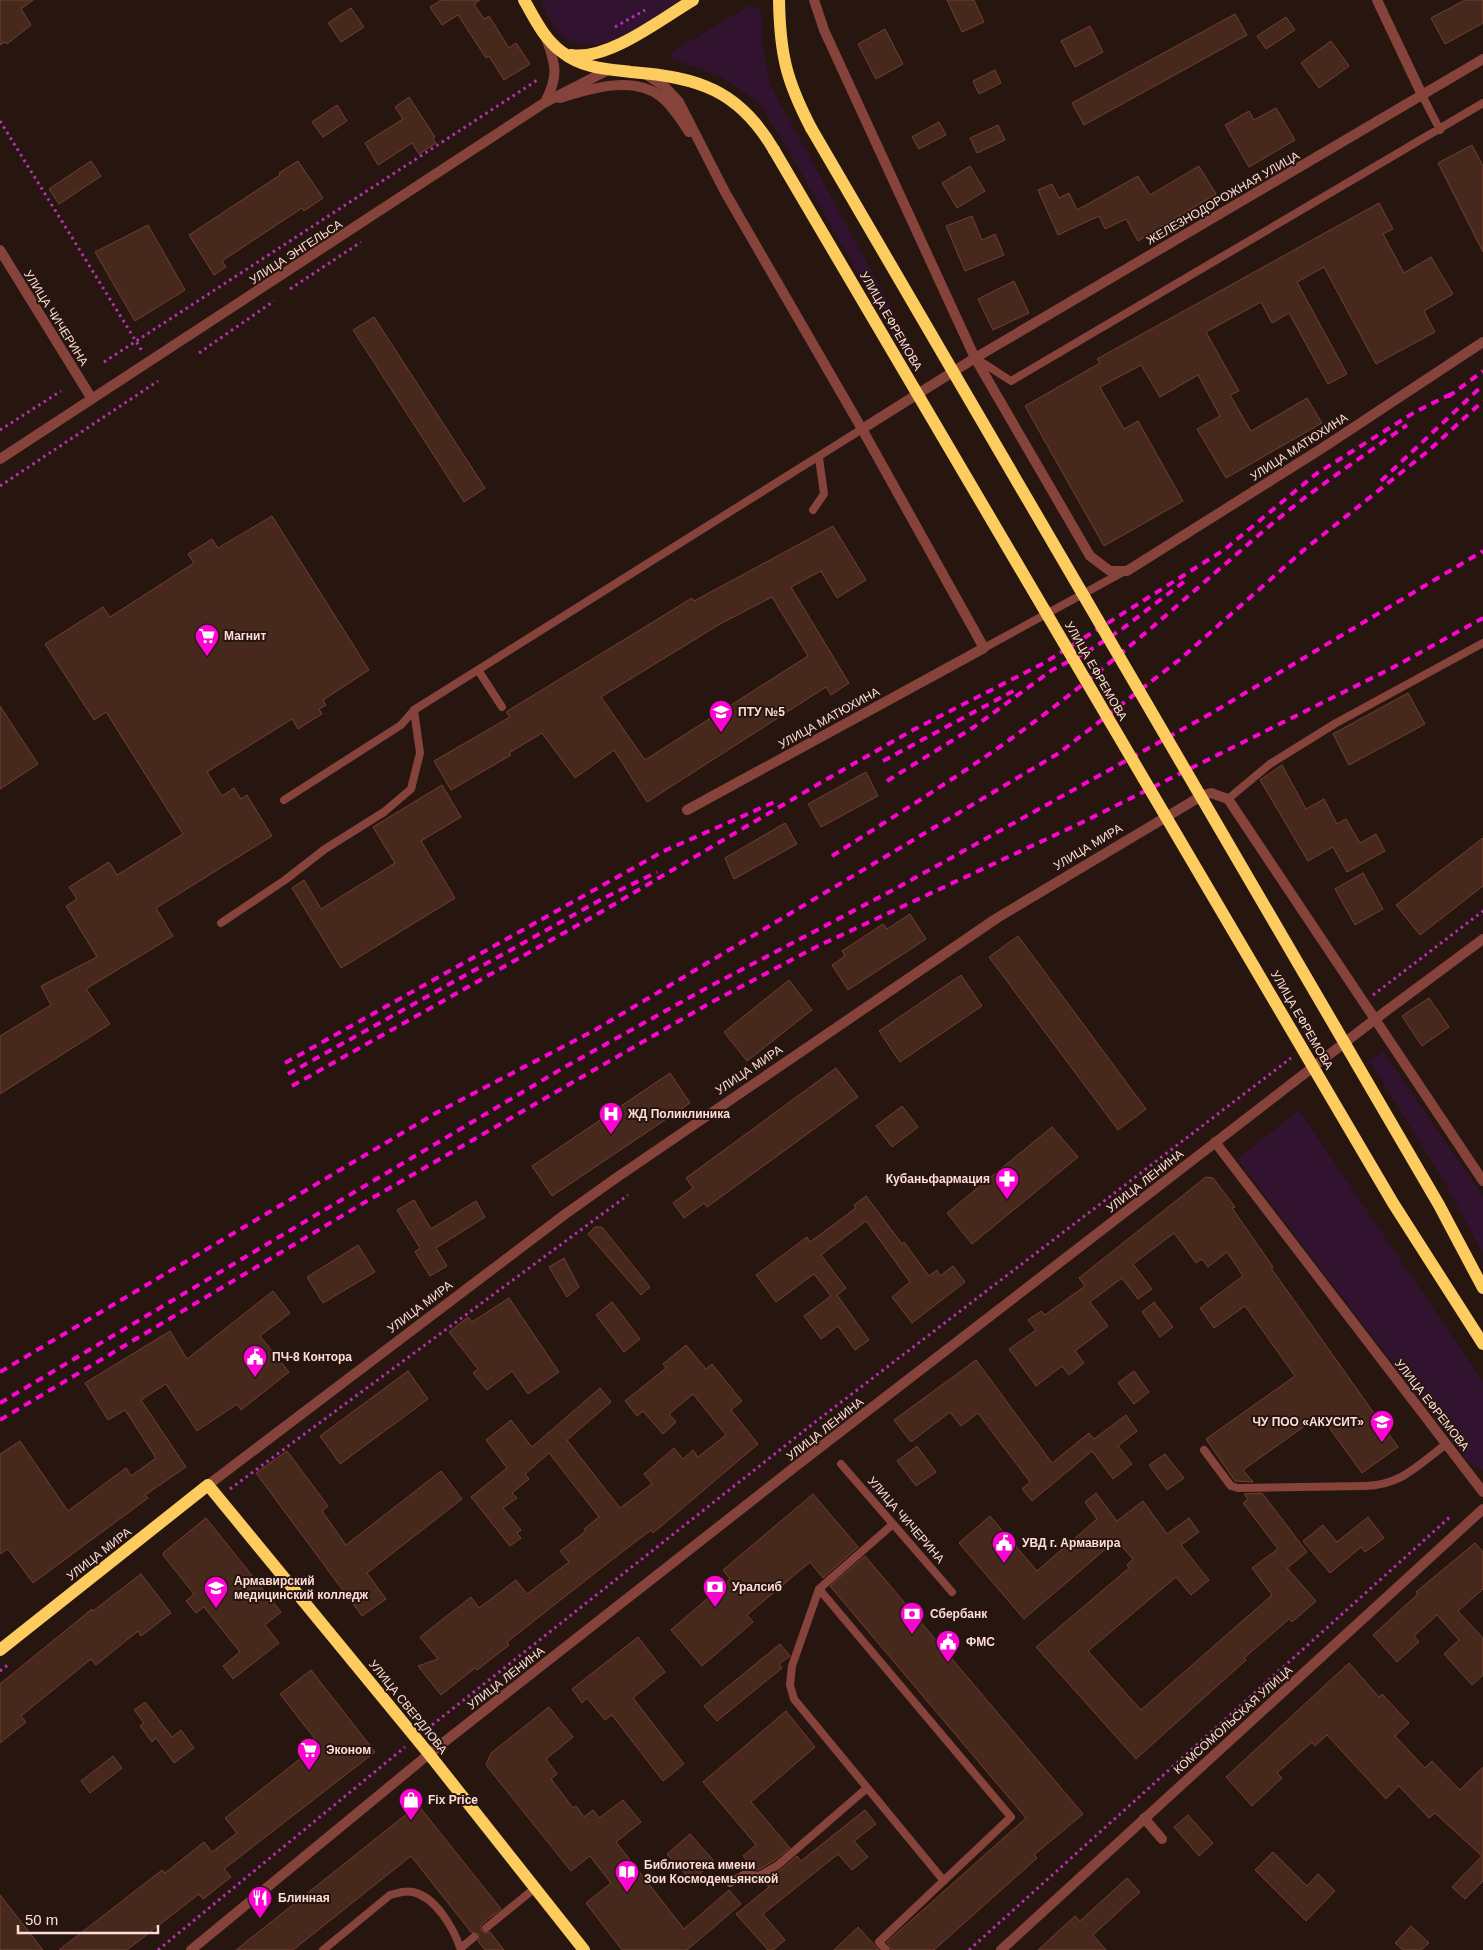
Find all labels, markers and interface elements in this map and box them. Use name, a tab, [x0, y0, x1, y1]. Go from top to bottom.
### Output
street label: ЖЕЛЕЗНОДОРОЖНАЯ УЛИЦА	[1144, 148, 1302, 248]
street label: УЛИЦА ЭНГЕЛЬСА	[247, 217, 345, 287]
street label: УЛИЦА ЧИЧЕРИНА	[21, 268, 91, 368]
street label: УЛИЦА ЕФРЕМОВА	[857, 269, 925, 373]
street label: УЛИЦА МАТЮХИНА	[1248, 410, 1350, 484]
street label: УЛИЦА ЕФРЕМОВА	[1062, 619, 1130, 723]
supermarket icon: Магнит	[194, 623, 220, 657]
place label: Магнит	[224, 629, 266, 643]
street label: УЛИЦА МАТЮХИНА	[776, 684, 882, 752]
school or university icon: ПТУ №5	[708, 699, 734, 733]
place label: ПТУ №5	[738, 705, 785, 719]
street label: УЛИЦА МИРА	[1051, 821, 1125, 873]
street label: УЛИЦА ЕФРЕМОВА	[1268, 968, 1336, 1072]
street label: УЛИЦА МИРА	[713, 1042, 785, 1098]
hospital icon: ЖД Поликлиника	[598, 1101, 624, 1135]
place label: ЖД Поликлиника	[627, 1107, 730, 1121]
street label: УЛИЦА ЛЕНИНА	[1104, 1147, 1186, 1215]
pharmacy icon: Кубаньфармация	[994, 1166, 1020, 1200]
place label: Кубаньфармация	[886, 1172, 990, 1186]
street label: УЛИЦА МИРА	[385, 1278, 455, 1336]
public building icon: ПЧ-8 Контора	[242, 1344, 268, 1378]
place label: ПЧ-8 Контора	[272, 1350, 352, 1364]
street label: УЛИЦА ЕФРЕМОВА	[1392, 1357, 1472, 1453]
street label: УЛИЦА ЛЕНИНА	[784, 1395, 866, 1463]
school or university icon: ЧУ ПОО «АКУСИТ»	[1369, 1409, 1395, 1443]
place label: ЧУ ПОО «АКУСИТ»	[1252, 1415, 1364, 1429]
street label: УЛИЦА ЧИЧЕРИНА	[865, 1474, 947, 1566]
street label: УЛИЦА МИРА	[64, 1525, 134, 1583]
public building icon: УВД г. Армавира	[991, 1530, 1017, 1564]
place label: УВД г. Армавира	[1022, 1536, 1121, 1550]
place label: Армавирский медицинский колледж	[234, 1574, 369, 1602]
bank icon: Уралсиб	[702, 1574, 728, 1608]
school or university icon: Армавирский медицинский колледж	[203, 1575, 229, 1609]
place label: Уралсиб	[732, 1580, 782, 1594]
bank icon: Сбербанк	[899, 1601, 925, 1635]
place label: Сбербанк	[930, 1607, 988, 1621]
public building icon: ФМС	[935, 1629, 961, 1663]
place label: ФМС	[966, 1635, 995, 1649]
street label: УЛИЦА ЛЕНИНА	[465, 1644, 547, 1712]
street label: УЛИЦА СВЕРДЛОВА	[366, 1657, 450, 1757]
street label: КОМСОМОЛЬСКАЯ УЛИЦА	[1171, 1663, 1295, 1777]
supermarket icon: Эконом	[296, 1737, 322, 1771]
place label: Эконом	[326, 1743, 371, 1757]
shop icon: Fix Price	[398, 1787, 424, 1821]
place label: Fix Price	[428, 1793, 478, 1807]
place label: Библиотека имени Зои Космодемьянской	[644, 1858, 778, 1886]
library icon: Библиотека имени Зои Космодемьянской	[614, 1859, 640, 1893]
restaurant icon: Блинная	[247, 1885, 273, 1919]
place label: Блинная	[278, 1891, 330, 1905]
scale bar	[18, 1902, 158, 1934]
text: 50 m	[25, 1911, 58, 1928]

